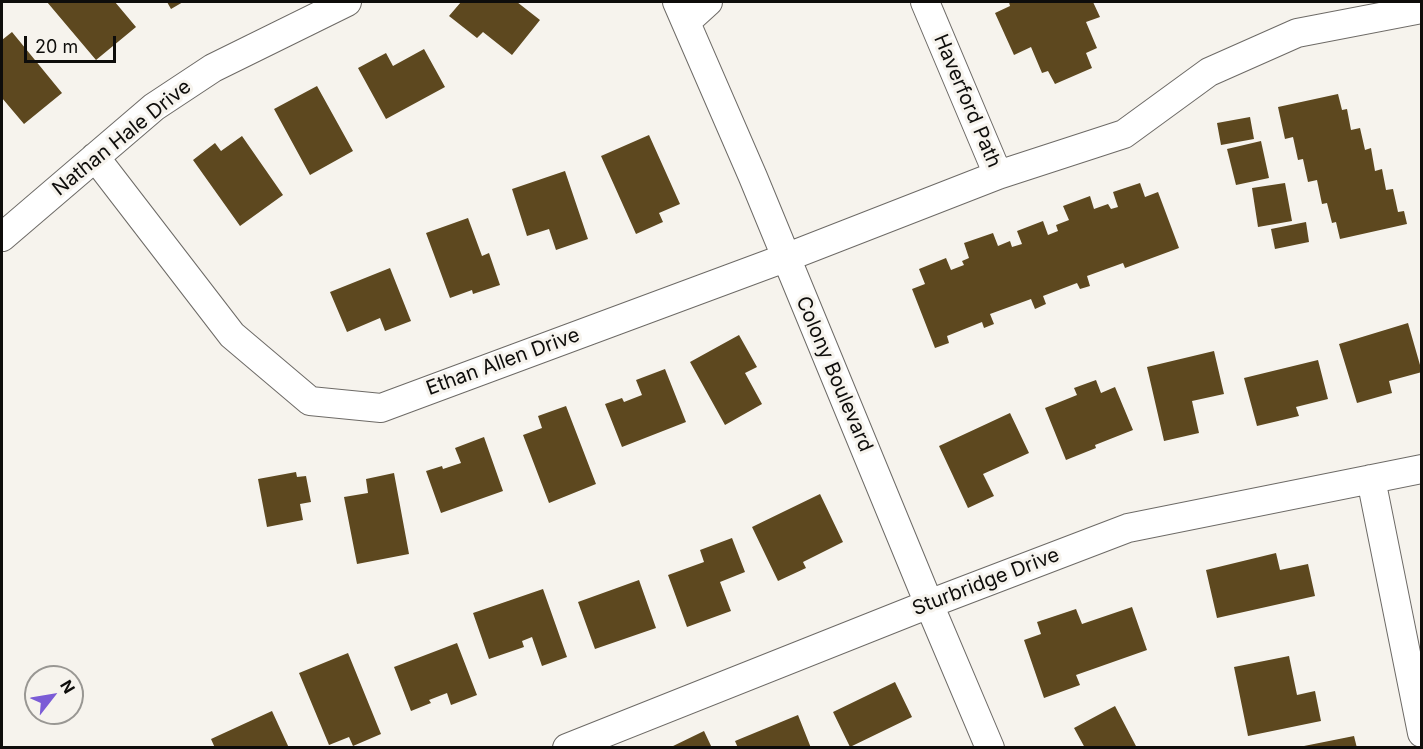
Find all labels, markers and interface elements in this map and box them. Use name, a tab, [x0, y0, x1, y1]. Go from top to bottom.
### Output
scale bar	[27, 24, 118, 62]
street label: Haverford Path	[928, 31, 1006, 171]
text: 20 m	[35, 36, 78, 57]
street label: Nathan Hale Drive	[48, 75, 196, 201]
street label: Colony Boulevard	[790, 293, 878, 455]
street label: Ethan Allen Drive	[423, 323, 583, 401]
street label: Sturbridge Drive	[909, 543, 1063, 621]
north arrow	[24, 665, 84, 725]
text: N	[56, 676, 79, 697]

